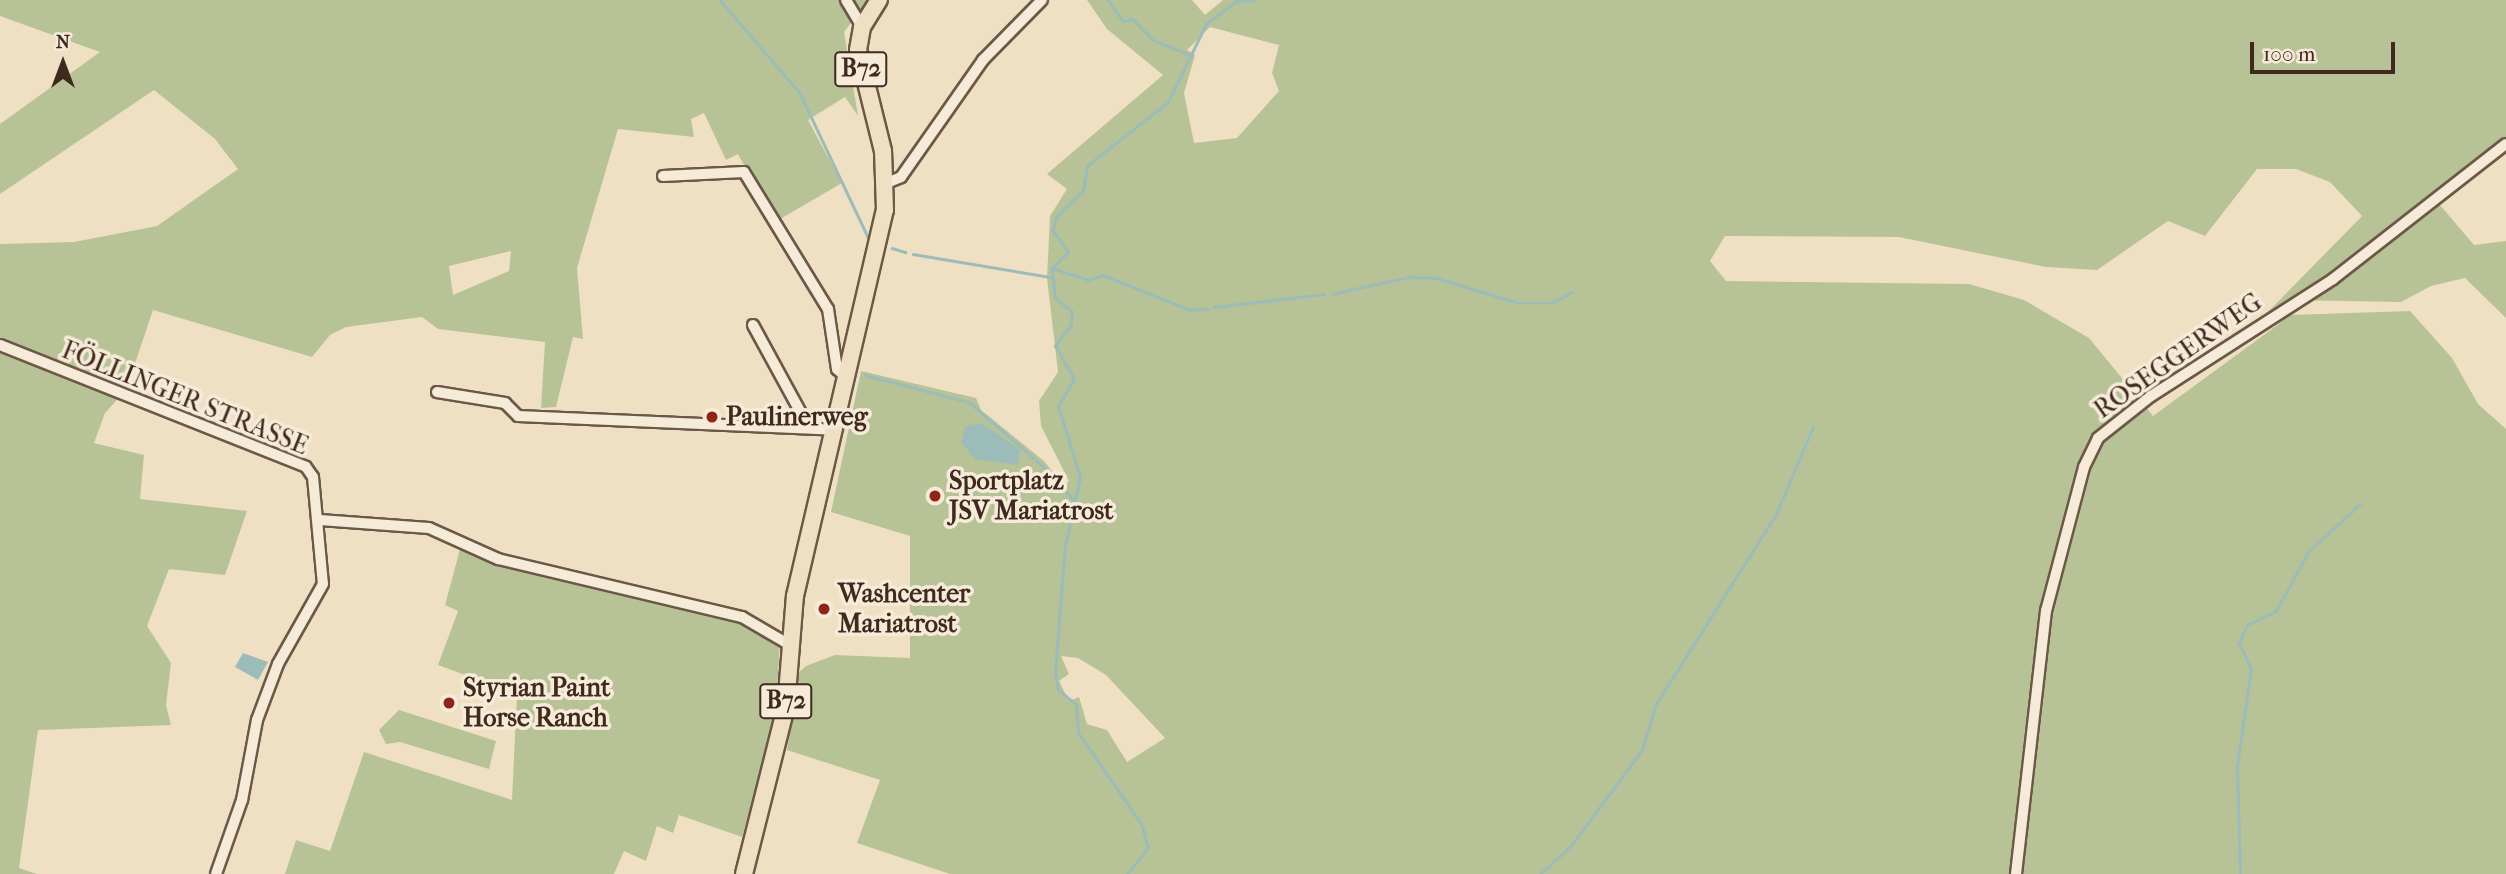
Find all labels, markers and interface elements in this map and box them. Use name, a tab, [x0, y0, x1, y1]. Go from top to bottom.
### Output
north arrow	[28, 28, 98, 98]
scale bar	[2254, 28, 2399, 72]
text: N	[56, 31, 70, 53]
text: 100 m	[2263, 42, 2316, 66]
road number: B72	[833, 48, 889, 90]
street label: ROSEGGERWEG	[2088, 287, 2268, 425]
street label: FÖLLINGER STRASSE	[57, 334, 313, 462]
place label: Paulinerweg	[726, 401, 868, 433]
marker: Paulinerweg	[704, 409, 720, 425]
place label: Sportplatz JSV Mariatrost	[949, 465, 1113, 526]
marker: Sportplatz JSV Mariatrost	[927, 488, 943, 504]
place label: Washcenter Mariatrost	[838, 578, 970, 640]
marker: Washcenter Mariatrost	[816, 601, 832, 617]
place label: Styrian Paint Horse Ranch	[463, 672, 610, 734]
road number: B72	[758, 680, 814, 722]
marker: Styrian Paint Horse Ranch	[441, 695, 457, 711]

